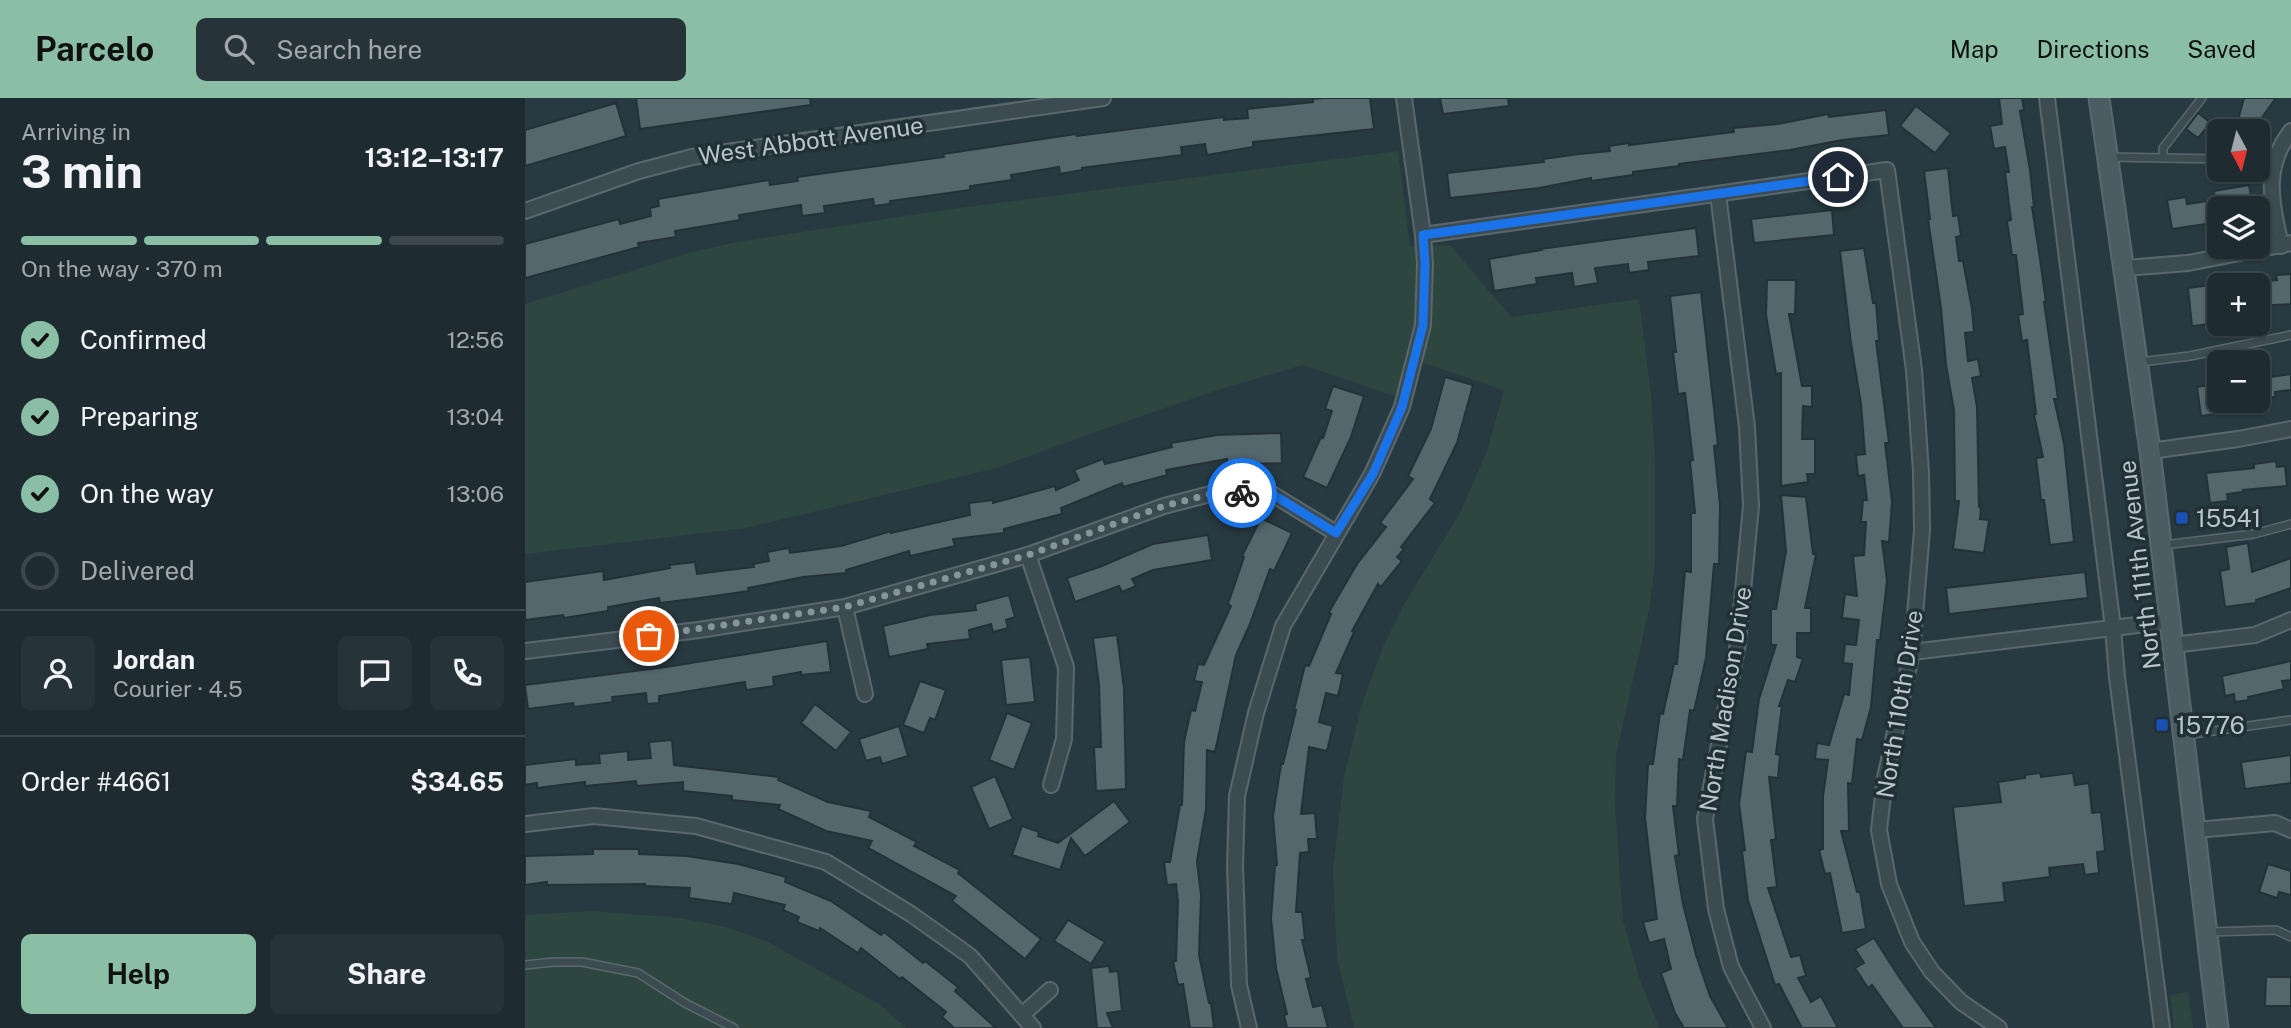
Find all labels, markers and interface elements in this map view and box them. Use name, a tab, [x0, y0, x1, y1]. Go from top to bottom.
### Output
search box	[196, 18, 686, 81]
text: Parcelo	[35, 30, 154, 68]
icon: search	[220, 30, 258, 68]
text: Search here	[276, 34, 422, 65]
text: Map	[1950, 35, 1999, 63]
text: Directions	[2037, 35, 2149, 63]
text: Saved	[2187, 35, 2256, 63]
street label: West Abbott Avenue	[697, 110, 925, 170]
text: Arriving in	[21, 118, 131, 145]
north arrow	[2207, 119, 2270, 182]
map controls	[2207, 119, 2270, 413]
text: 13:12–13:17	[364, 142, 504, 173]
text: 3 min	[21, 144, 143, 198]
pin	[1808, 147, 1868, 207]
icon: home	[1819, 158, 1857, 196]
button: layers	[2207, 196, 2270, 259]
text: On the way · 370 m	[21, 255, 223, 282]
button: +	[2207, 273, 2270, 336]
icon: check	[21, 321, 59, 359]
text: Confirmed	[80, 324, 207, 355]
text: 12:56	[447, 326, 504, 353]
button: −	[2207, 350, 2270, 413]
icon: check	[21, 398, 59, 436]
text: Preparing	[80, 401, 199, 432]
text: 13:04	[446, 403, 504, 430]
courier	[1207, 458, 1277, 528]
street label: North 111th Avenue	[2112, 459, 2166, 671]
icon: bike	[1223, 474, 1261, 512]
icon: check	[21, 475, 59, 513]
text: On the way	[80, 478, 214, 509]
text: 13:06	[447, 480, 504, 507]
place label: 15541	[2196, 504, 2261, 532]
marker: 15541	[2174, 510, 2190, 526]
text: Delivered	[80, 555, 195, 586]
street label: North Madison Drive	[1693, 585, 1757, 813]
pin	[619, 606, 679, 666]
street label: North 110th Drive	[1870, 608, 1928, 800]
icon: bag	[630, 617, 668, 655]
button: person	[21, 636, 95, 710]
button: chat	[338, 636, 412, 710]
button: phone	[430, 636, 504, 710]
text: Jordan	[113, 644, 195, 675]
text: Courier · 4.5	[113, 675, 243, 702]
place label: 15776	[2176, 711, 2245, 739]
marker: 15776	[2154, 717, 2170, 733]
text: Order #4661	[21, 766, 171, 797]
text: $34.65	[410, 766, 504, 797]
button: Help	[21, 934, 256, 1014]
button: Share	[270, 934, 504, 1014]

